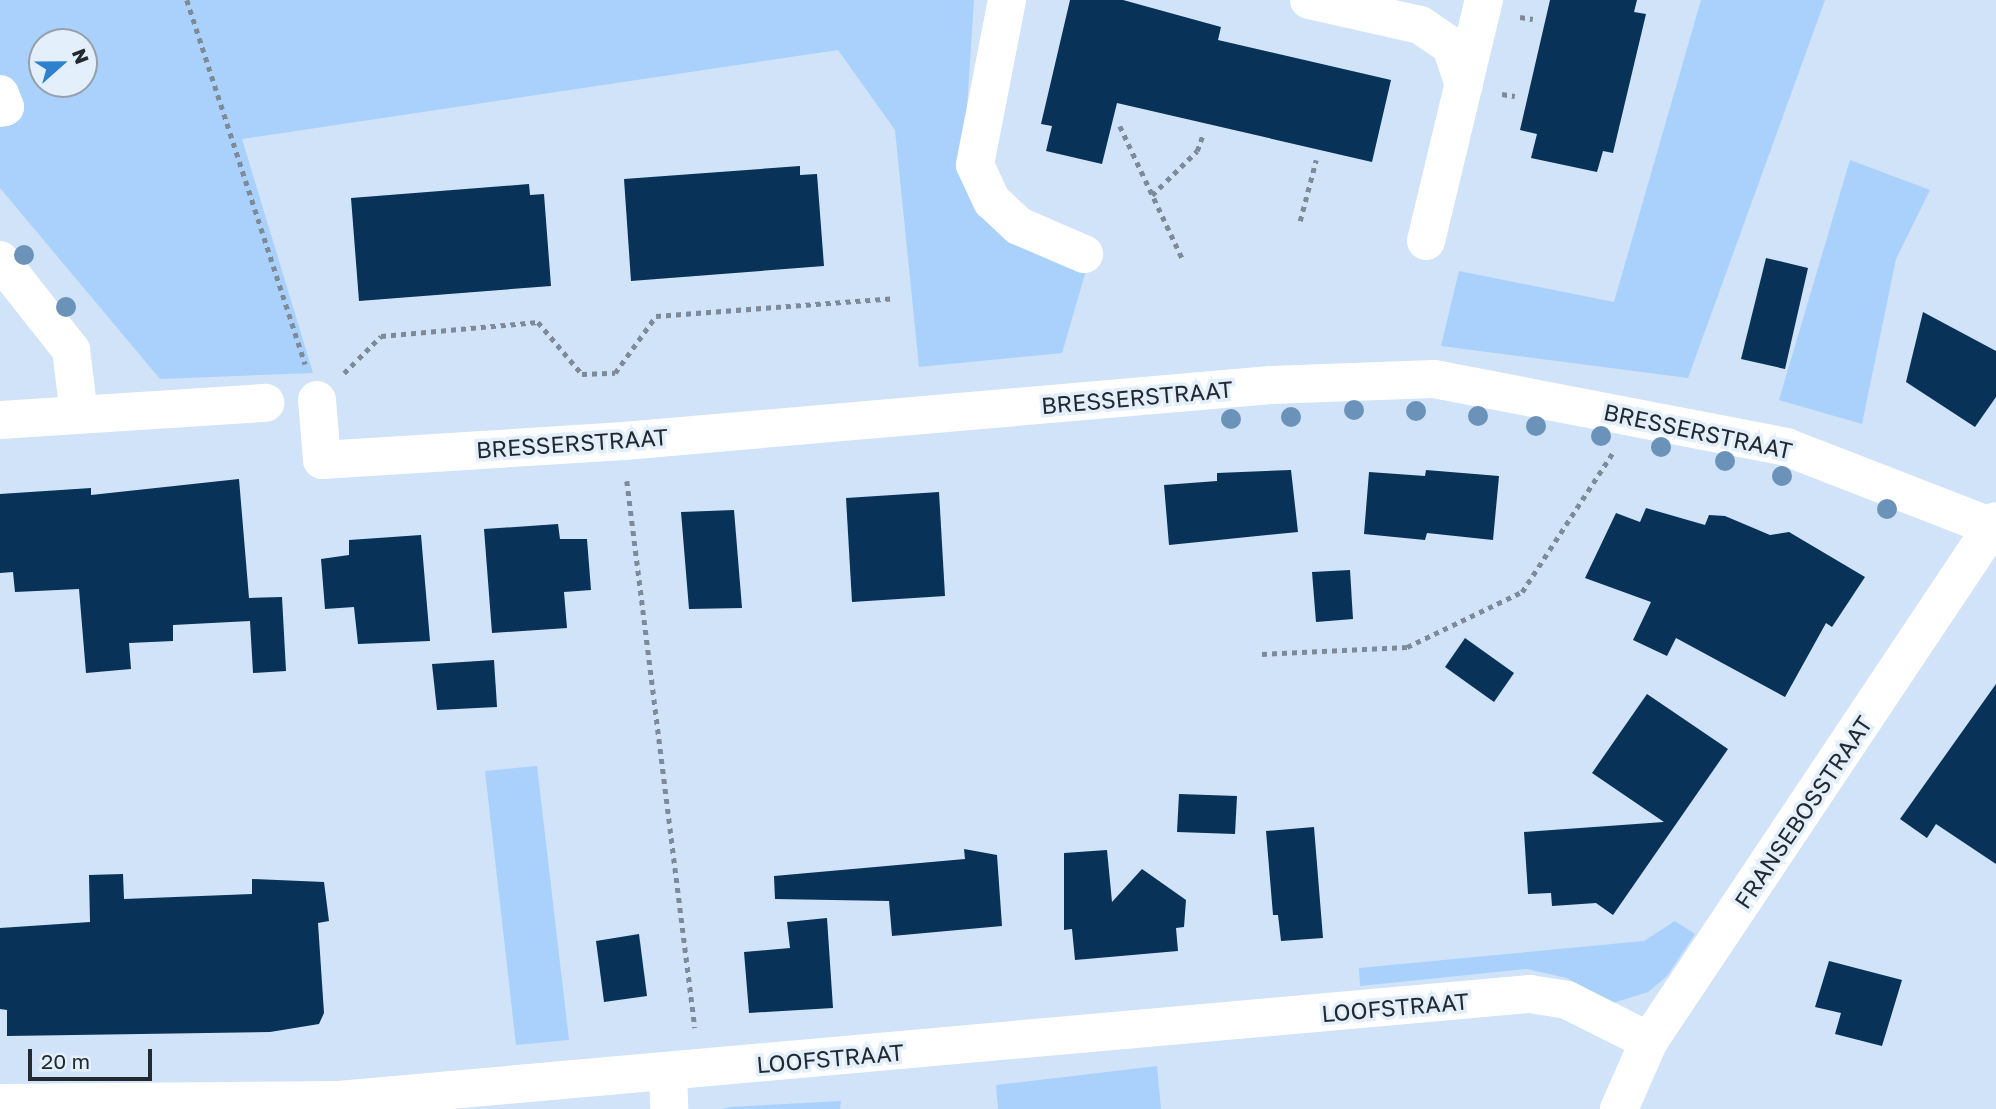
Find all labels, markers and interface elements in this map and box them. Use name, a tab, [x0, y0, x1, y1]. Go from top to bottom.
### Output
north arrow	[28, 28, 98, 98]
text: N	[68, 45, 95, 67]
street label: BRESSERSTRAAT	[1040, 375, 1234, 419]
street label: BRESSERSTRAAT	[1601, 398, 1795, 464]
street label: BRESSERSTRAAT	[475, 423, 669, 463]
street label: FRANSEBOSSTRAAT	[1728, 711, 1878, 913]
street label: LOOFSTRAAT	[1320, 987, 1470, 1027]
scale bar	[32, 1036, 156, 1080]
street label: LOOFSTRAAT	[755, 1038, 905, 1078]
text: 20 m	[41, 1048, 90, 1074]

